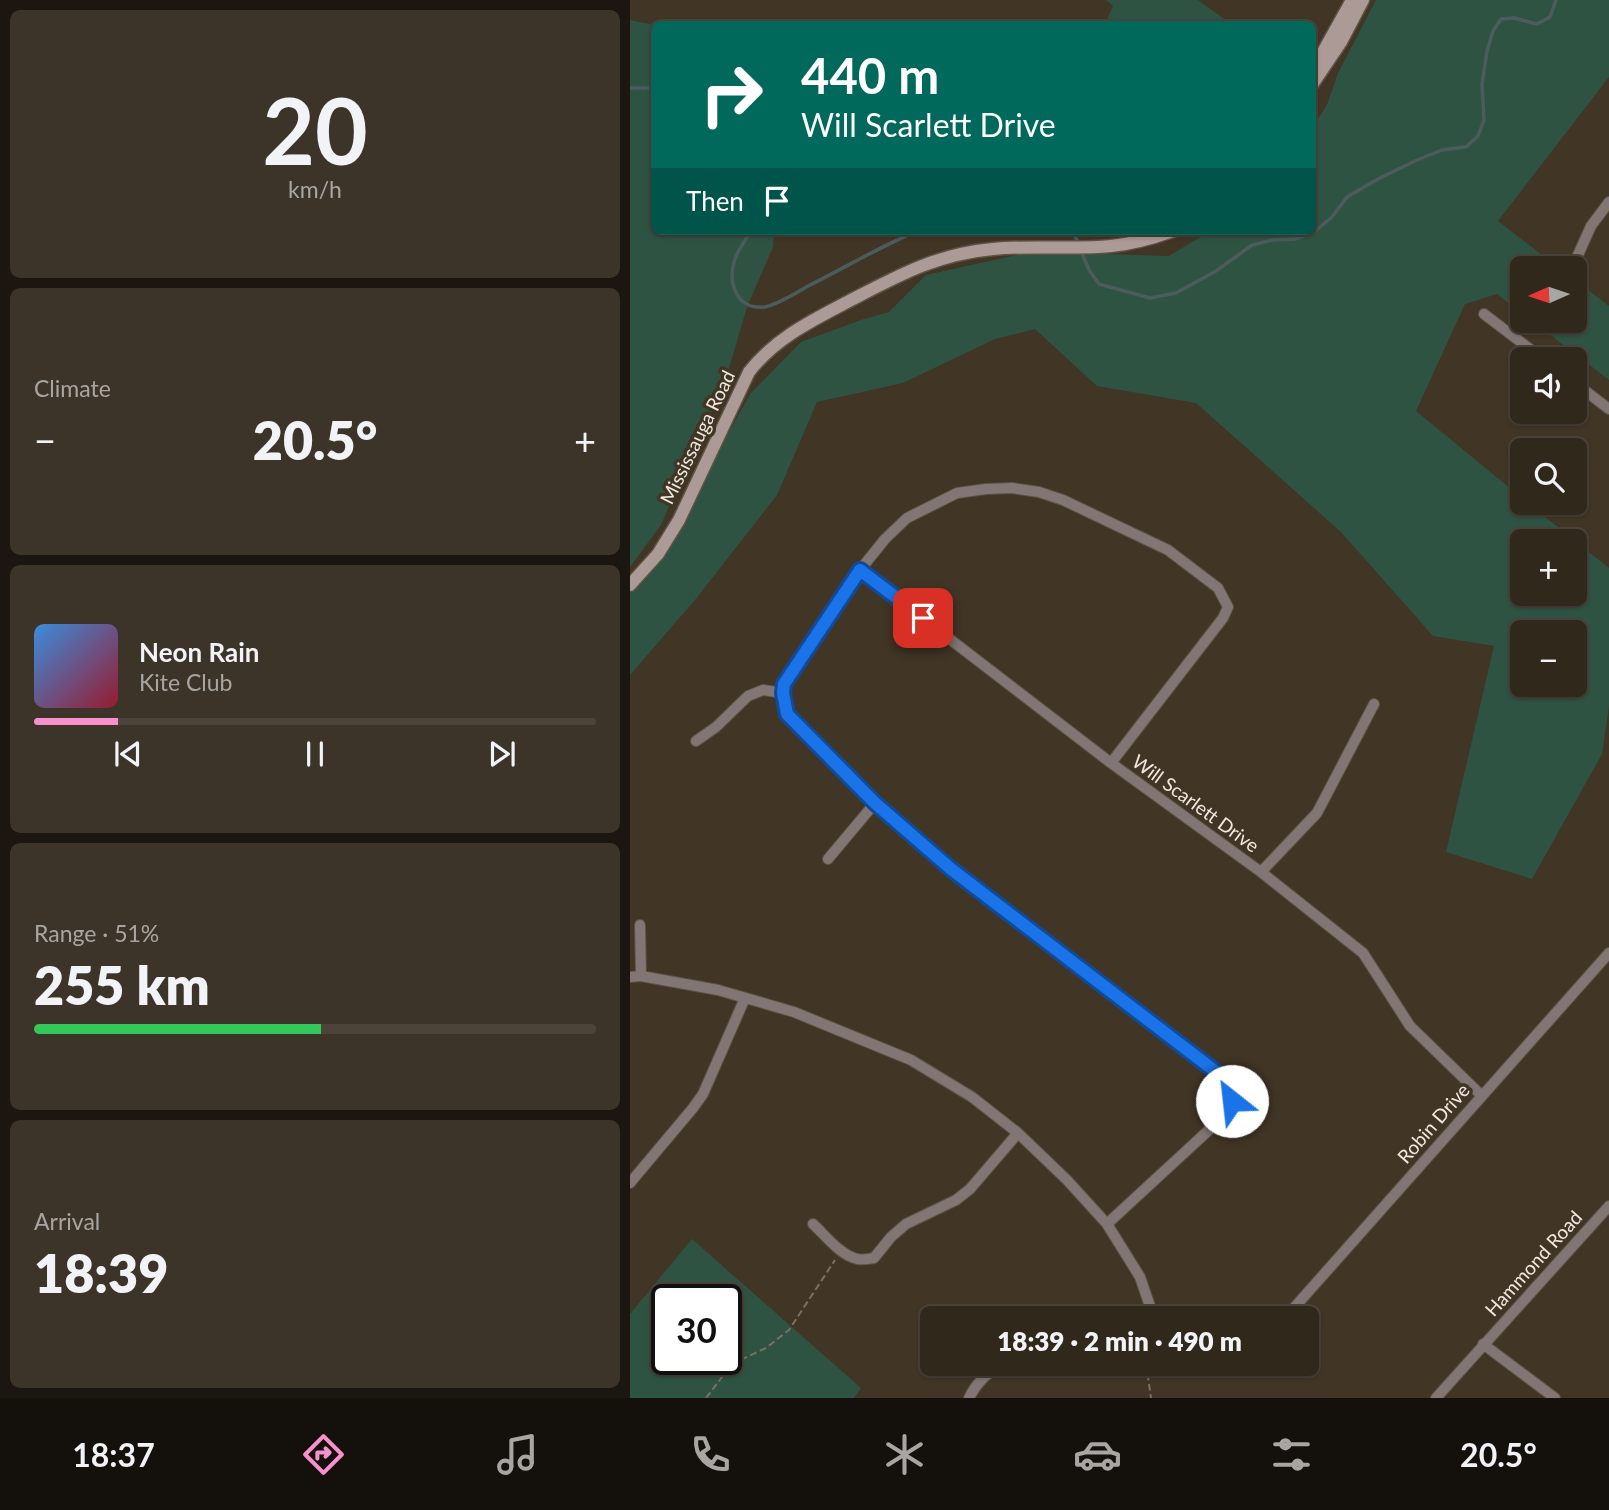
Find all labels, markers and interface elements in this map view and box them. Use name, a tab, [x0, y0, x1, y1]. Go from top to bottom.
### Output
text: 440 m	[801, 46, 939, 104]
icon: right	[686, 49, 777, 140]
text: 20	[262, 75, 368, 184]
text: Will Scarlett Drive	[801, 105, 1056, 144]
text: km/h	[288, 175, 342, 203]
icon: arrive	[758, 182, 796, 220]
text: Then	[686, 185, 744, 217]
north arrow	[1510, 256, 1587, 332]
map controls	[1510, 256, 1587, 697]
button: sound	[1510, 347, 1587, 424]
street label: Mississauga Road	[655, 366, 739, 508]
text: Climate	[34, 374, 111, 402]
text: 20.5°	[253, 409, 377, 471]
text: −	[34, 417, 56, 463]
text: +	[574, 417, 596, 463]
button: search	[1510, 438, 1587, 515]
button: +	[1510, 529, 1587, 606]
pin	[893, 588, 953, 648]
icon: arrive	[904, 599, 942, 637]
button: −	[1510, 620, 1587, 697]
text: Neon Rain	[139, 636, 259, 668]
text: Kite Club	[139, 668, 232, 696]
icon: previous	[109, 735, 147, 773]
icon: pause	[296, 735, 334, 773]
icon: next	[483, 735, 521, 773]
street label: Will Scarlett Drive	[1128, 749, 1264, 857]
text: Range · 51%	[34, 919, 159, 947]
text: 255 km	[34, 954, 210, 1016]
position arrow	[1195, 1064, 1269, 1138]
street label: Robin Drive	[1392, 1078, 1474, 1168]
street label: Hammond Road	[1480, 1206, 1586, 1320]
text: Arrival	[34, 1207, 100, 1235]
text: 18:39	[34, 1242, 168, 1304]
speed limit sign: 30	[651, 1284, 742, 1375]
text: 18:39 · 2 min · 490 m	[997, 1325, 1242, 1357]
icon: directions	[299, 1430, 348, 1479]
icon: music	[493, 1430, 542, 1479]
icon: phone	[686, 1430, 735, 1479]
icon: climate	[880, 1430, 929, 1479]
icon: car	[1073, 1430, 1122, 1479]
icon: filters	[1267, 1430, 1316, 1479]
text: 18:37	[72, 1435, 155, 1474]
text: 20.5°	[1460, 1435, 1537, 1474]

